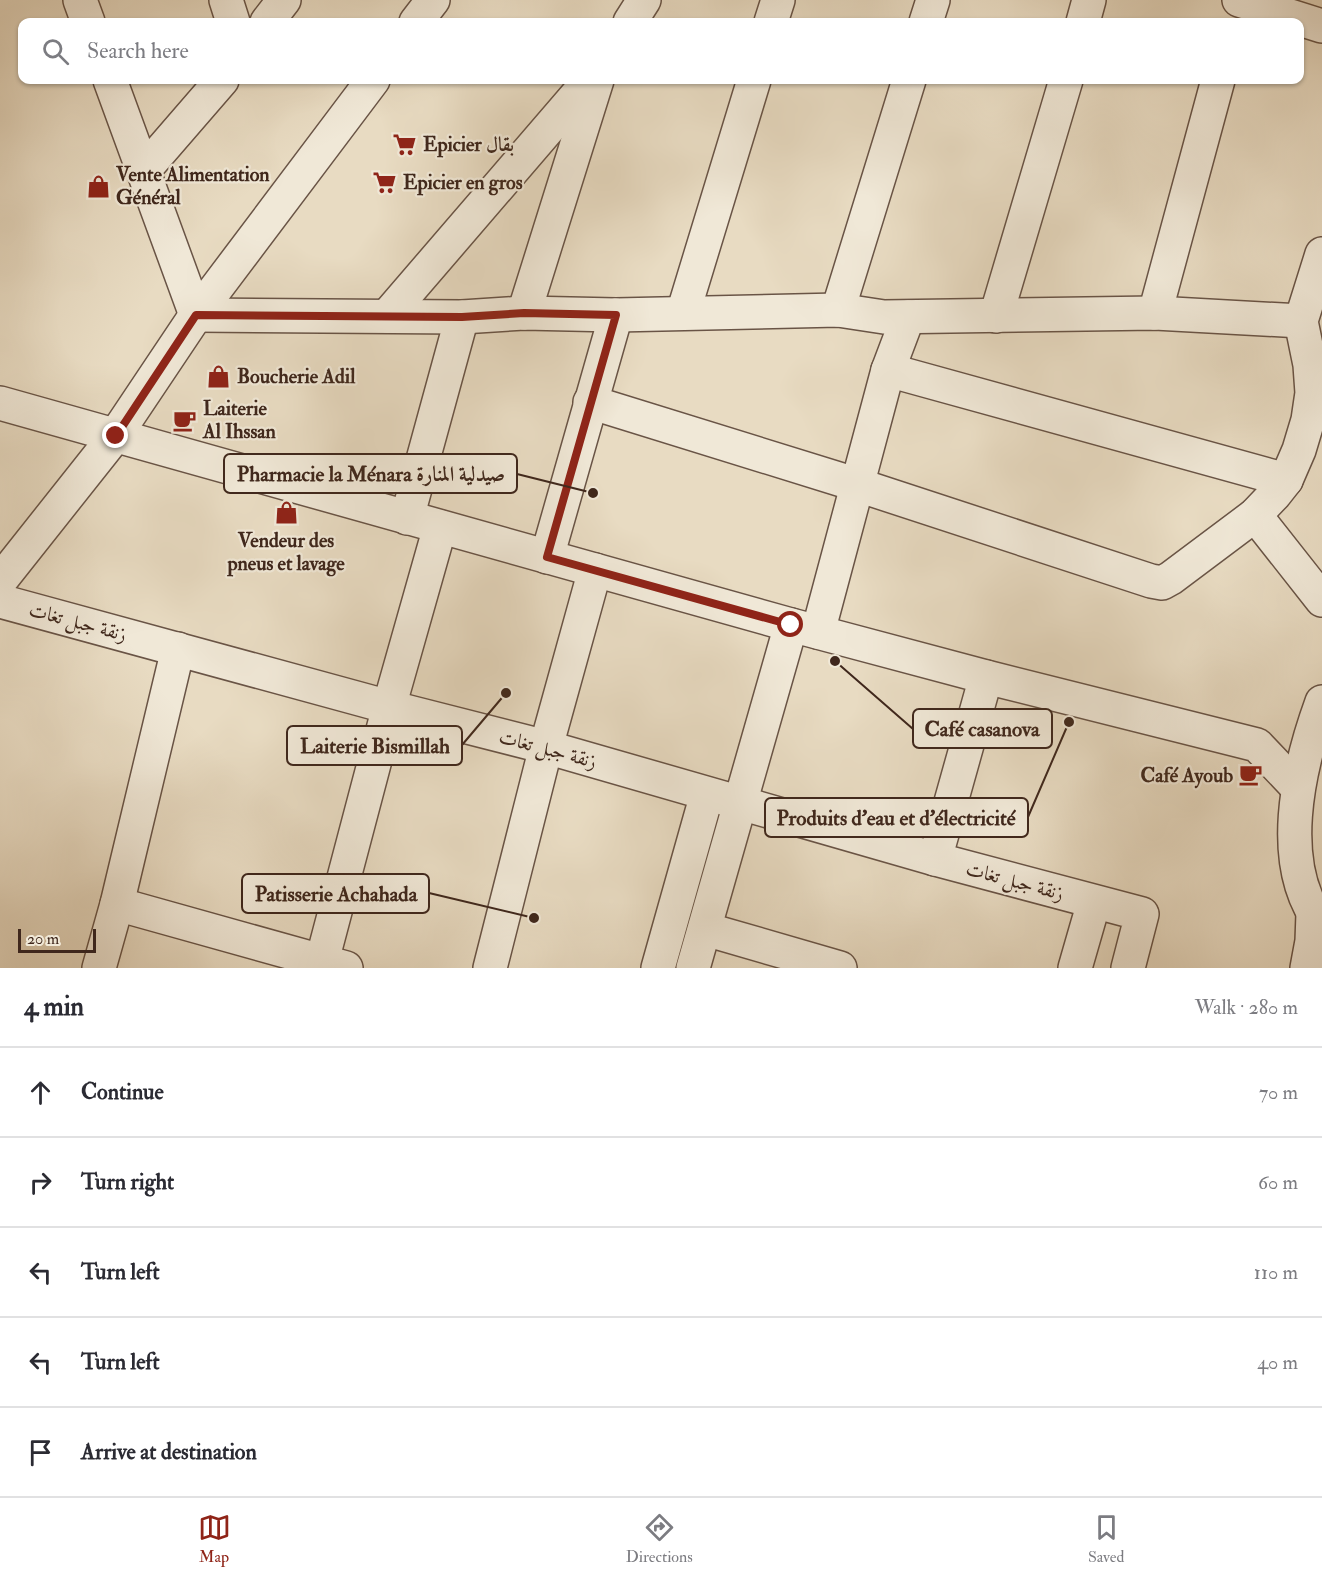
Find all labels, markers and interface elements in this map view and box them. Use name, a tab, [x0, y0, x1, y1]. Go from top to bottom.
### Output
search box	[18, 18, 1304, 84]
icon: search	[39, 35, 72, 68]
text: Search here	[87, 37, 189, 65]
supermarket icon: Epicier بقال	[392, 131, 418, 157]
place label: Epicier بقال	[423, 132, 514, 158]
place label: Vente Alimentation Général	[115, 162, 270, 210]
supermarket icon: Epicier en gros	[372, 169, 398, 195]
place label: Epicier en gros	[403, 170, 523, 196]
shop icon: Vente Alimentation Général	[85, 173, 111, 199]
shop icon: Boucherie Adil	[206, 363, 232, 389]
place label: Boucherie Adil	[237, 364, 356, 389]
place label: Laiterie Al Ihssan	[202, 396, 277, 444]
cafe icon: Laiterie Al Ihssan	[172, 407, 198, 433]
route end	[102, 422, 128, 448]
callout: Pharmacie la Ménara صيدلية المنارة	[224, 454, 517, 493]
text: Pharmacie la Ménara صيدلية المنارة	[237, 461, 505, 488]
shop icon: Vendeur des pneus et lavage	[273, 499, 299, 525]
place label: Vendeur des pneus et lavage	[226, 528, 345, 577]
street label: زنقة جبل تغات	[26, 597, 130, 649]
route start	[777, 611, 803, 637]
callout: Café casanova	[913, 709, 1052, 748]
text: Café casanova	[924, 716, 1041, 743]
street label: زنقة جبل تغات	[496, 724, 600, 776]
callout: Laiterie Bismillah	[287, 726, 462, 765]
text: Laiterie Bismillah	[300, 733, 450, 760]
cafe icon: Café Ayoub	[1238, 762, 1264, 788]
place label: Café Ayoub	[1141, 763, 1233, 789]
callout: Produits d'eau et d'électricité	[765, 798, 1028, 837]
text: Produits d'eau et d'électricité	[776, 805, 1017, 832]
street label: زنقة جبل تغات	[963, 856, 1067, 908]
callout: Patisserie Achahada	[242, 874, 429, 913]
text: Patisserie Achahada	[255, 881, 419, 908]
scale bar	[18, 926, 96, 953]
text: 20 m	[27, 929, 59, 949]
text: 4 min	[24, 991, 84, 1023]
text: Walk · 280 m	[1195, 995, 1298, 1020]
icon: ahead	[24, 1076, 57, 1109]
text: Continue	[81, 1078, 164, 1106]
text: 70 m	[1259, 1080, 1298, 1105]
icon: right	[24, 1166, 57, 1199]
text: Turn right	[81, 1168, 174, 1196]
text: 60 m	[1258, 1170, 1298, 1195]
icon: left	[24, 1256, 57, 1289]
text: Turn left	[81, 1258, 160, 1286]
text: 110 m	[1254, 1260, 1298, 1285]
icon: left	[24, 1346, 57, 1379]
text: Turn left	[81, 1348, 160, 1376]
text: 40 m	[1257, 1350, 1298, 1375]
icon: arrive	[24, 1436, 57, 1469]
text: Arrive at destination	[81, 1438, 257, 1466]
tab: Map	[198, 1511, 231, 1567]
tab: Directions	[626, 1511, 693, 1567]
tab: Saved	[1088, 1511, 1124, 1567]

